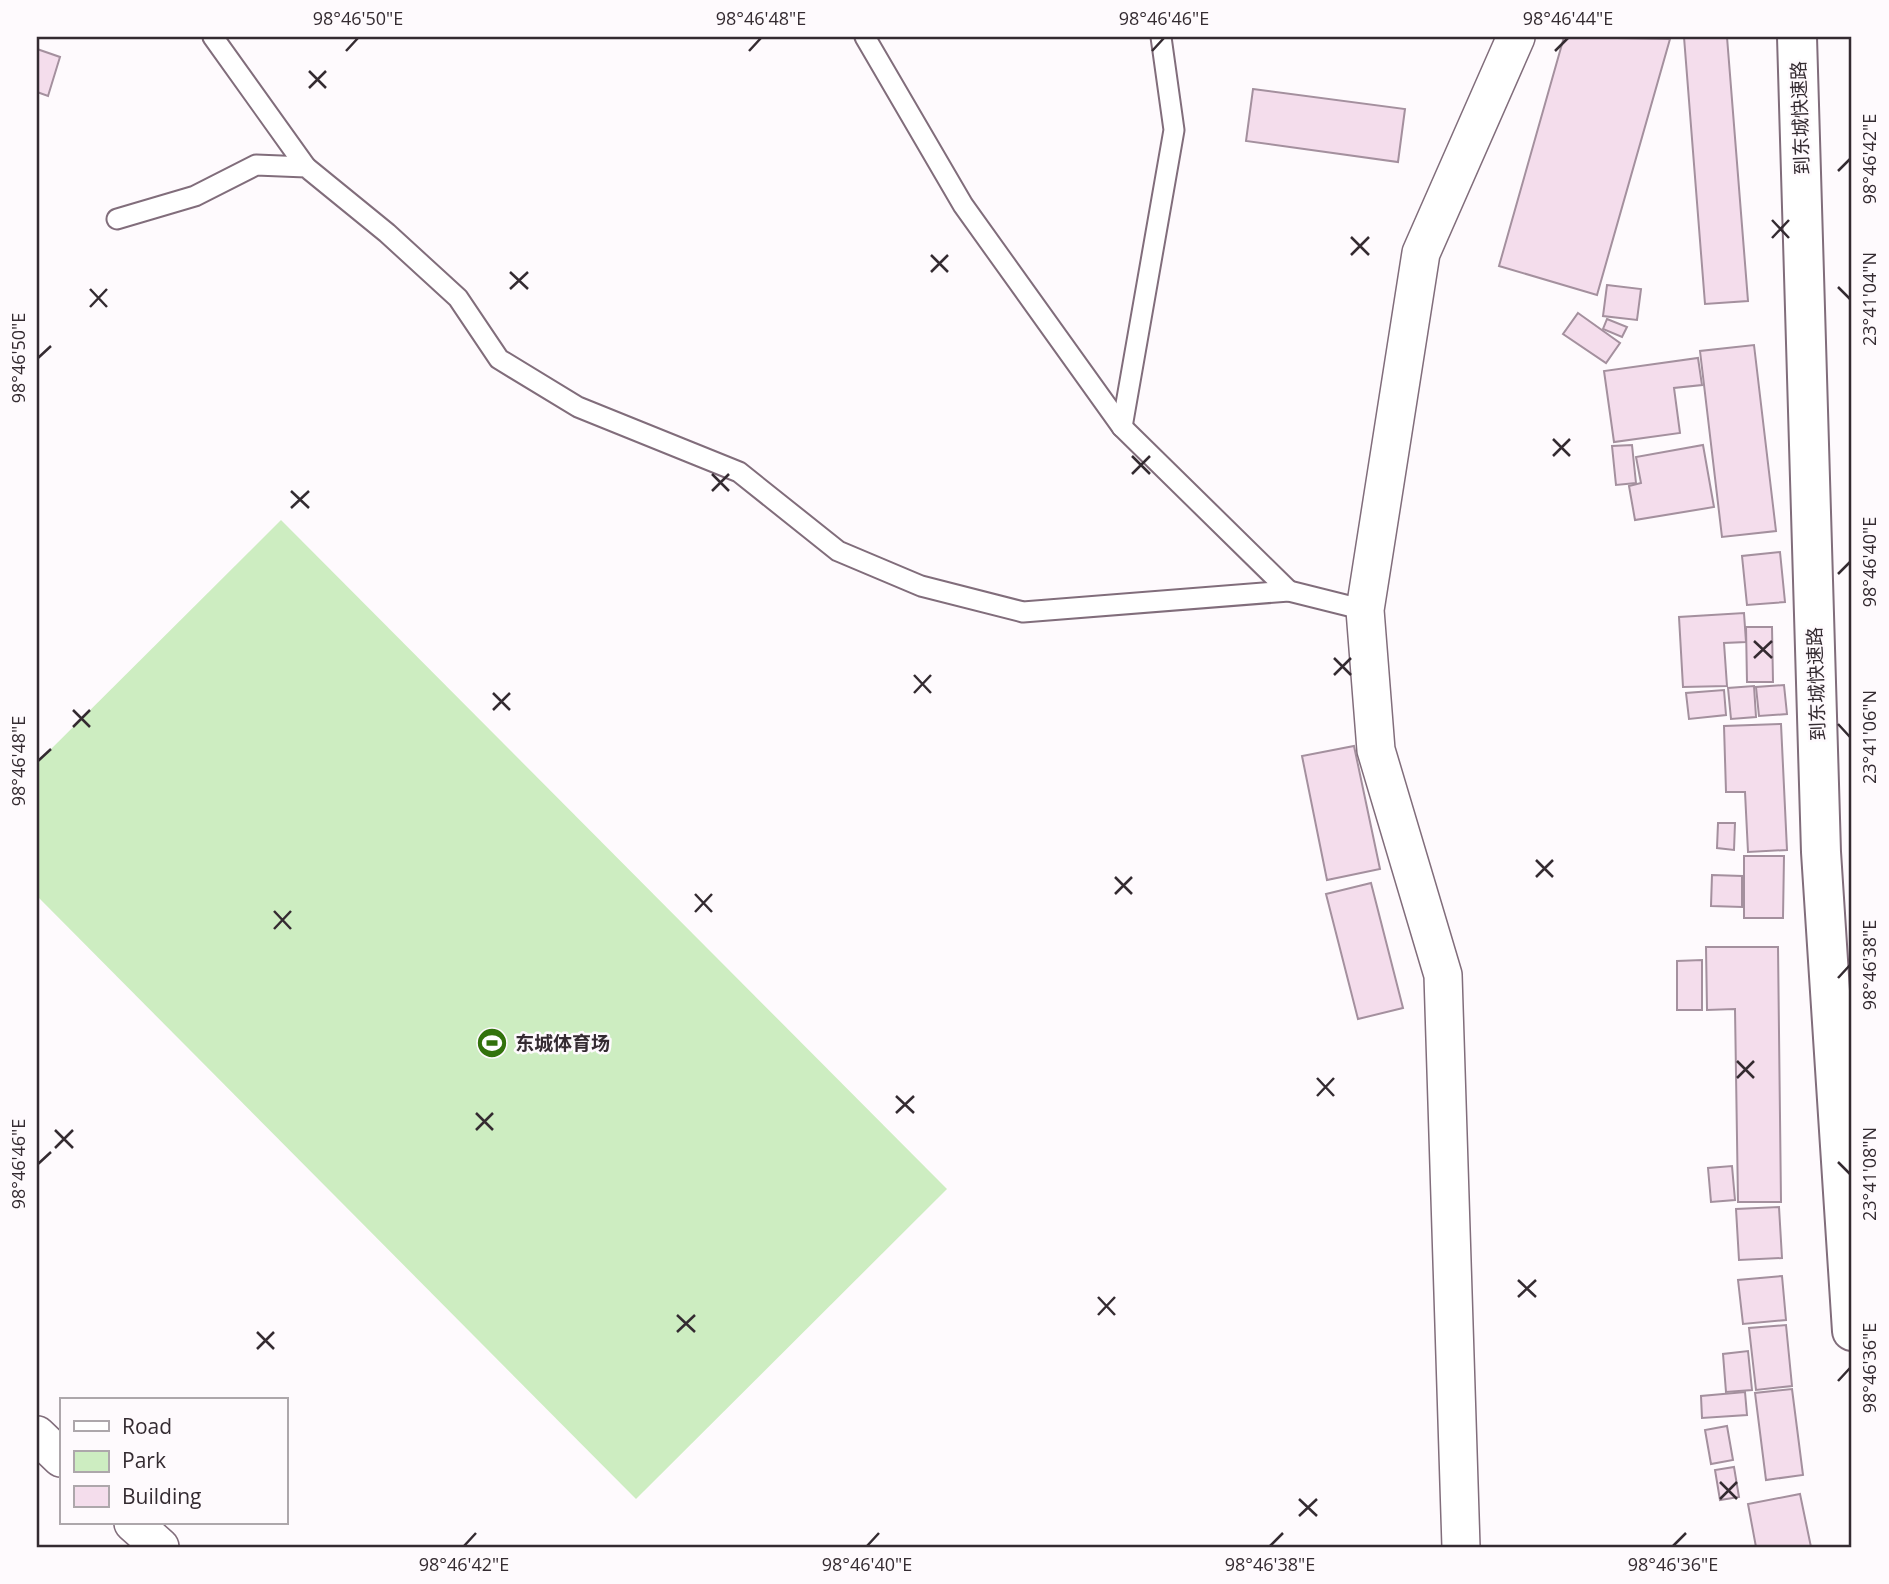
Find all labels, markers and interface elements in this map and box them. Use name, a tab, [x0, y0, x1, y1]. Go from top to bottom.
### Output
text: 98°46'50"E	[313, 6, 403, 30]
text: 98°46'48"E	[716, 6, 806, 30]
text: 98°46'46"E	[1119, 6, 1209, 30]
text: 98°46'44"E	[1523, 6, 1613, 30]
street label: 到东城快速路	[1785, 61, 1815, 175]
text: 98°46'42"E	[1857, 114, 1881, 204]
text: 23°41'04"N	[1857, 252, 1881, 346]
text: 98°46'50"E	[6, 313, 30, 403]
text: 98°46'40"E	[1857, 517, 1881, 607]
street label: 到东城快速路	[1801, 627, 1831, 741]
text: 23°41'06"N	[1857, 690, 1881, 784]
text: 98°46'48"E	[6, 716, 30, 806]
text: 98°46'38"E	[1857, 920, 1881, 1010]
sports icon: 东城体育场	[475, 1026, 509, 1060]
place label: 东城体育场	[515, 1030, 610, 1056]
text: 98°46'46"E	[6, 1119, 30, 1209]
text: 23°41'08"N	[1857, 1127, 1881, 1221]
text: 98°46'36"E	[1857, 1323, 1881, 1413]
legend	[60, 1398, 287, 1524]
text: Road	[122, 1412, 172, 1440]
text: Park	[122, 1446, 166, 1474]
text: Building	[122, 1482, 201, 1510]
text: 98°46'42"E	[419, 1552, 509, 1576]
text: 98°46'40"E	[822, 1552, 912, 1576]
text: 98°46'38"E	[1225, 1552, 1315, 1576]
text: 98°46'36"E	[1628, 1552, 1718, 1576]

